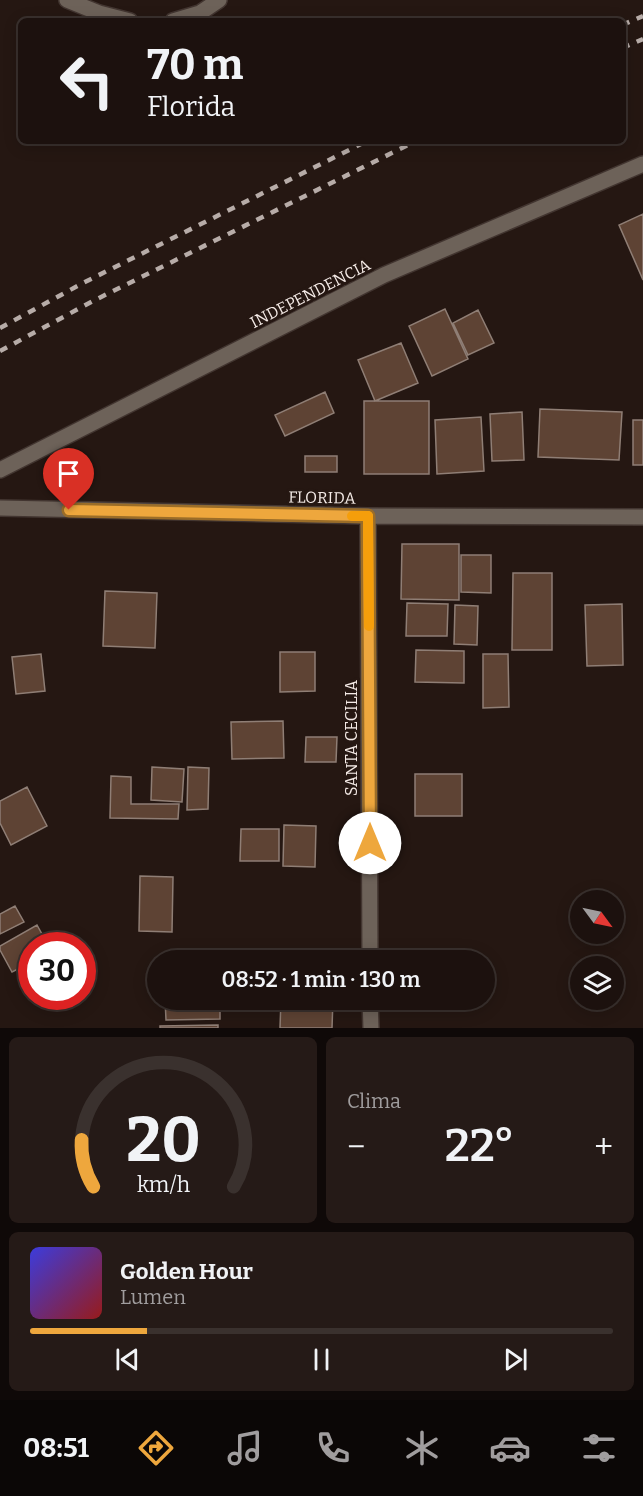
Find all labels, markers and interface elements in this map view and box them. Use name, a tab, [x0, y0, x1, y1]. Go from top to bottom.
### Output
text: 70 m	[147, 40, 243, 90]
icon: left	[48, 42, 126, 120]
text: Florida	[147, 91, 235, 123]
street label: INDEPENDENCIA	[247, 255, 374, 332]
pin	[43, 448, 94, 510]
icon: arrive	[52, 457, 85, 490]
street label: FLORIDA	[288, 487, 356, 508]
street label: SANTA CECILIA	[342, 679, 361, 796]
position arrow	[338, 811, 402, 875]
north arrow	[570, 890, 624, 944]
map controls	[570, 890, 624, 1010]
speed limit sign: 30	[18, 932, 96, 1010]
button: layers	[570, 956, 624, 1010]
text: 08:52 · 1 min · 130 m	[222, 966, 420, 993]
text: Clima	[347, 1089, 401, 1113]
text: 20	[126, 1103, 200, 1178]
text: 22°	[445, 1119, 515, 1173]
text: −	[347, 1127, 365, 1167]
text: +	[594, 1127, 613, 1167]
text: km/h	[136, 1172, 190, 1198]
text: Golden Hour	[120, 1258, 253, 1285]
text: Lumen	[120, 1285, 186, 1309]
icon: previous	[111, 1343, 144, 1376]
icon: pause	[305, 1343, 338, 1376]
icon: next	[499, 1343, 532, 1376]
icon: directions	[135, 1427, 177, 1469]
icon: music	[224, 1427, 266, 1469]
icon: phone	[312, 1427, 354, 1469]
icon: climate	[401, 1427, 443, 1469]
icon: car	[489, 1427, 531, 1469]
icon: filters	[578, 1427, 620, 1469]
text: 08:51	[23, 1432, 89, 1464]

